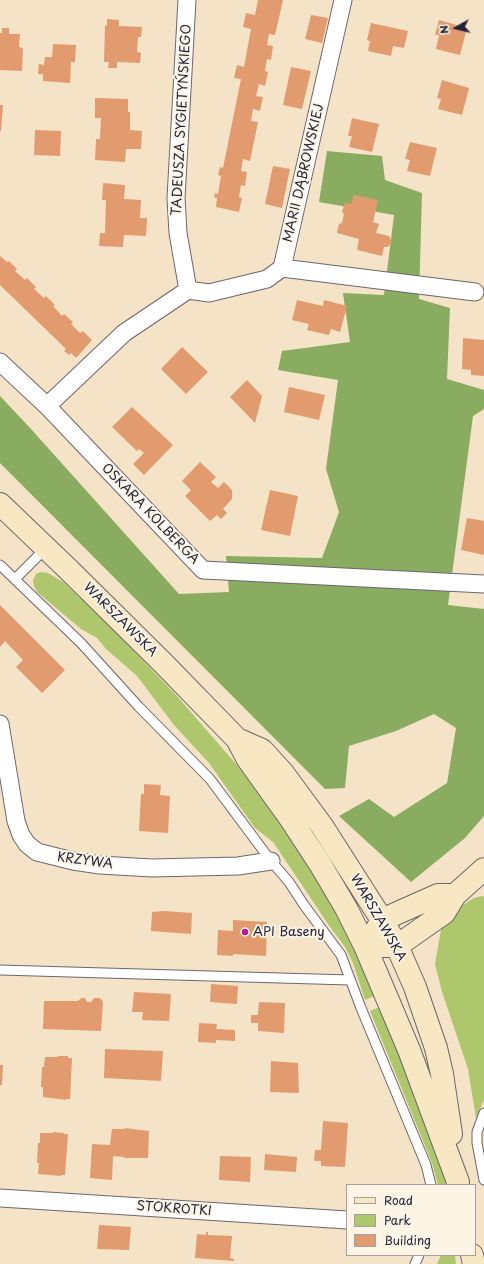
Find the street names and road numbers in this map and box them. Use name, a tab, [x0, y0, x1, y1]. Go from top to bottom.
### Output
street label: TADEUSZA SYGIETYŃSKIEGO	[169, 24, 195, 216]
street label: MARII DĄBROWSKIEJ	[280, 102, 328, 244]
street label: OSKARA KOLBERGA	[98, 461, 202, 567]
street label: WARSZAWSKA	[80, 580, 160, 660]
street label: KRZYWA	[56, 849, 114, 873]
street label: WARSZAWSKA	[347, 872, 409, 964]
street label: STOKROTKI	[136, 1199, 212, 1219]

